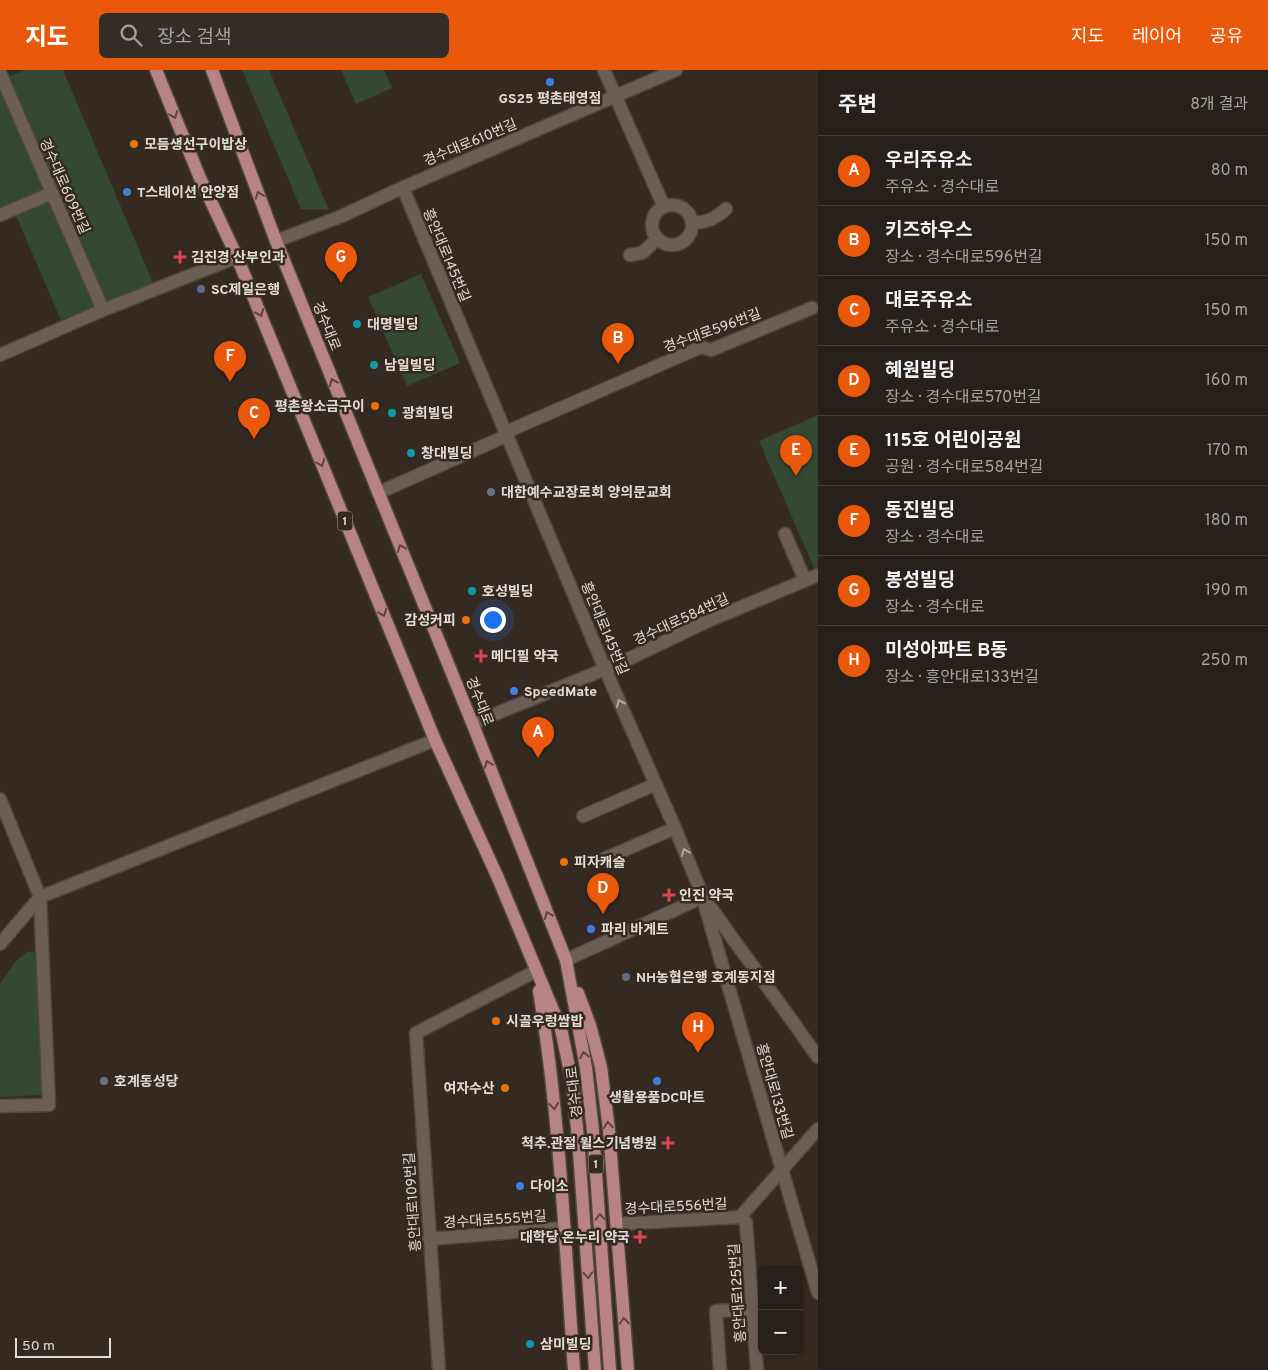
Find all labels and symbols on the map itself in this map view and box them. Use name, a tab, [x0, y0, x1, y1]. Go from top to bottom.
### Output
marker: GS25 평촌태영점	[544, 76, 556, 88]
place label: GS25 평촌태영점	[498, 91, 602, 108]
one-way arrow	[168, 110, 179, 119]
street label: 경수대로610번길	[421, 116, 520, 171]
street label: 경수대로609번길	[35, 136, 92, 237]
place label: 모듬생선구이밥상	[144, 137, 247, 154]
marker: 모듬생선구이밥상	[128, 138, 140, 150]
place label: T스테이션 안양점	[137, 185, 239, 202]
marker: T스테이션 안양점	[121, 186, 133, 198]
one-way arrow	[255, 191, 265, 200]
street label: 흥안대로145번길	[418, 206, 473, 305]
pin: G	[325, 242, 357, 283]
marker: 김진경 산부인과	[173, 250, 187, 264]
place label: 김진경 산부인과	[191, 250, 285, 267]
place label: SC제일은행	[211, 282, 280, 299]
marker: SC제일은행	[195, 283, 207, 295]
street label: 경수대로	[308, 299, 343, 354]
street label: 경수대로596번길	[661, 306, 764, 357]
one-way arrow	[254, 308, 264, 316]
place label: 대명빌딩	[367, 317, 419, 334]
marker: 대명빌딩	[351, 318, 363, 330]
pin: B	[602, 323, 634, 364]
pin: F	[214, 341, 246, 382]
place label: 남일빌딩	[384, 358, 436, 375]
marker: 남일빌딩	[368, 359, 380, 371]
one-way arrow	[329, 378, 339, 387]
pin: C	[238, 398, 270, 439]
place label: 평촌왕소금구이	[275, 399, 365, 416]
marker: 평촌왕소금구이	[369, 400, 381, 412]
place label: 광희빌딩	[402, 406, 454, 423]
marker: 광희빌딩	[386, 407, 398, 419]
pin: E	[780, 435, 812, 476]
place label: 창대빌딩	[421, 446, 473, 463]
marker: 창대빌딩	[405, 447, 417, 459]
one-way arrow	[315, 458, 325, 467]
place label: 대한예수교장로회 양의문교회	[501, 484, 672, 502]
marker: 대한예수교장로회 양의문교회	[485, 486, 497, 498]
road number: 1	[338, 512, 352, 531]
one-way arrow	[396, 544, 407, 553]
street label: 흥안대로145번길	[576, 579, 631, 678]
place label: 호성빌딩	[482, 584, 534, 601]
marker: 호성빌딩	[466, 585, 478, 597]
street label: 경수대로584번길	[631, 591, 732, 650]
your location	[480, 607, 506, 633]
one-way arrow	[376, 608, 387, 617]
place label: 감성커피	[404, 613, 456, 630]
marker: 감성커피	[460, 614, 472, 626]
place label: 메디필 약국	[491, 649, 559, 666]
marker: 메디필 약국	[475, 650, 487, 662]
street label: 경수대로	[461, 674, 496, 729]
place label: SpeedMate	[524, 684, 597, 701]
marker: SpeedMate	[508, 685, 520, 697]
one-way arrow	[616, 699, 627, 708]
pin: A	[522, 717, 554, 758]
one-way arrow	[484, 760, 495, 769]
one-way arrow	[681, 848, 691, 857]
place label: 피자캐슬	[574, 855, 626, 872]
marker: 피자캐슬	[558, 856, 570, 868]
pin: D	[587, 873, 619, 914]
place label: 인진 약국	[679, 888, 734, 905]
marker: 인진 약국	[663, 889, 675, 901]
one-way arrow	[544, 911, 554, 920]
place label: 파리 바게트	[601, 922, 669, 939]
marker: 파리 바게트	[585, 923, 597, 935]
place label: NH농협은행 호계동지점	[636, 970, 776, 987]
marker: NH농협은행 호계동지점	[620, 971, 632, 983]
pin: H	[682, 1012, 714, 1053]
place label: 시골우렁쌈밥	[506, 1014, 583, 1031]
marker: 시골우렁쌈밥	[490, 1015, 502, 1027]
street label: 흥안대로133번길	[752, 1041, 795, 1142]
one-way arrow	[579, 1051, 590, 1059]
street label: 경수대로	[564, 1065, 587, 1118]
place label: 호계동성당	[114, 1074, 179, 1091]
marker: 호계동성당	[98, 1075, 110, 1087]
marker: 생활용품DC마트	[651, 1075, 663, 1087]
place label: 여자수산	[443, 1081, 495, 1098]
marker: 여자수산	[499, 1082, 511, 1094]
place label: 생활용품DC마트	[609, 1089, 705, 1107]
one-way arrow	[548, 1102, 559, 1110]
one-way arrow	[604, 1120, 614, 1129]
place label: 척추.관절 윌스기념병원	[521, 1135, 657, 1153]
marker: 척추.관절 윌스기념병원	[661, 1136, 675, 1150]
street label: 흥안대로109번길	[402, 1151, 425, 1252]
road number: 1	[588, 1154, 604, 1174]
place label: 다이소	[530, 1179, 569, 1196]
marker: 다이소	[514, 1180, 526, 1192]
street label: 경수대로556번길	[624, 1196, 728, 1219]
street label: 경수대로555번길	[443, 1208, 547, 1233]
one-way arrow	[594, 1212, 605, 1220]
place label: 대학당 온누리 약국	[520, 1229, 630, 1247]
marker: 대학당 온누리 약국	[634, 1231, 646, 1243]
street label: 흥안대로125번길	[727, 1243, 750, 1343]
one-way arrow	[582, 1272, 593, 1280]
one-way arrow	[619, 1317, 630, 1325]
scale bar	[15, 1335, 111, 1358]
place label: 삼미빌딩	[540, 1337, 592, 1354]
marker: 삼미빌딩	[524, 1338, 536, 1350]

